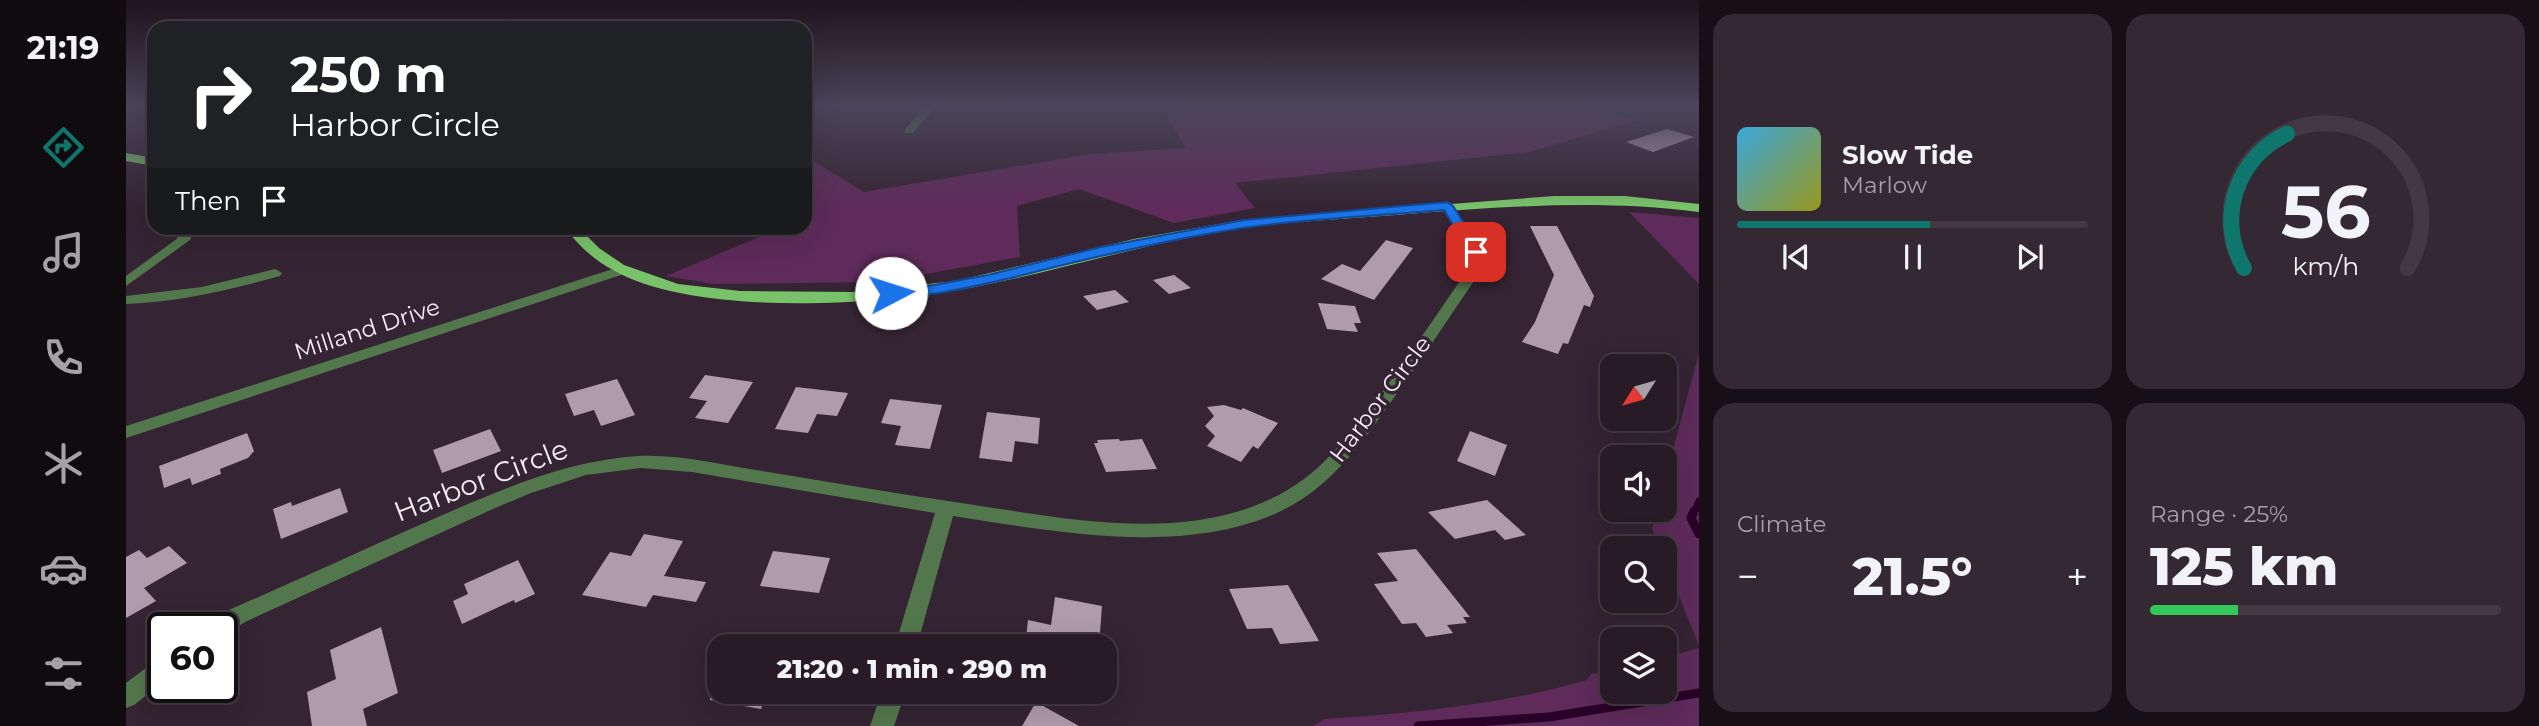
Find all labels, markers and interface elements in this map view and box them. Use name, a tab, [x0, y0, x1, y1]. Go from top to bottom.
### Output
text: 21:19	[27, 28, 99, 67]
text: 250 m	[290, 45, 447, 104]
icon: right	[175, 49, 266, 140]
text: Harbor Circle	[290, 105, 500, 144]
icon: directions	[39, 123, 88, 172]
text: Slow Tide	[1842, 139, 1973, 171]
text: 56	[2281, 168, 2370, 256]
text: Marlow	[1842, 171, 1927, 199]
icon: arrive	[255, 182, 293, 220]
text: Then	[175, 185, 241, 217]
pin	[1446, 222, 1506, 282]
icon: music	[39, 228, 88, 277]
icon: arrive	[1457, 233, 1495, 271]
icon: previous	[1777, 238, 1815, 276]
icon: pause	[1894, 238, 1932, 276]
icon: next	[2011, 238, 2049, 276]
text: km/h	[2292, 251, 2359, 281]
position arrow	[854, 256, 928, 330]
street label: Milland Drive	[291, 292, 443, 366]
street label: Harbor Circle	[1323, 330, 1437, 468]
icon: phone	[39, 333, 88, 382]
north arrow	[1600, 354, 1676, 430]
map controls	[1600, 354, 1677, 704]
street label: Harbor Circle	[389, 431, 573, 529]
icon: climate	[39, 439, 88, 488]
button: sound	[1600, 445, 1677, 522]
text: Range · 25%	[2150, 500, 2288, 528]
text: Climate	[1737, 510, 1826, 538]
text: 125 km	[2150, 535, 2338, 598]
button: search	[1600, 536, 1677, 613]
icon: car	[39, 544, 88, 593]
text: 21.5°	[1853, 545, 1973, 608]
text: −	[1737, 553, 1759, 600]
text: +	[2066, 553, 2088, 600]
speed limit sign: 60	[147, 612, 238, 703]
button: layers	[1600, 627, 1677, 704]
icon: filters	[39, 649, 88, 698]
text: 21:20 · 1 min · 290 m	[777, 653, 1047, 685]

